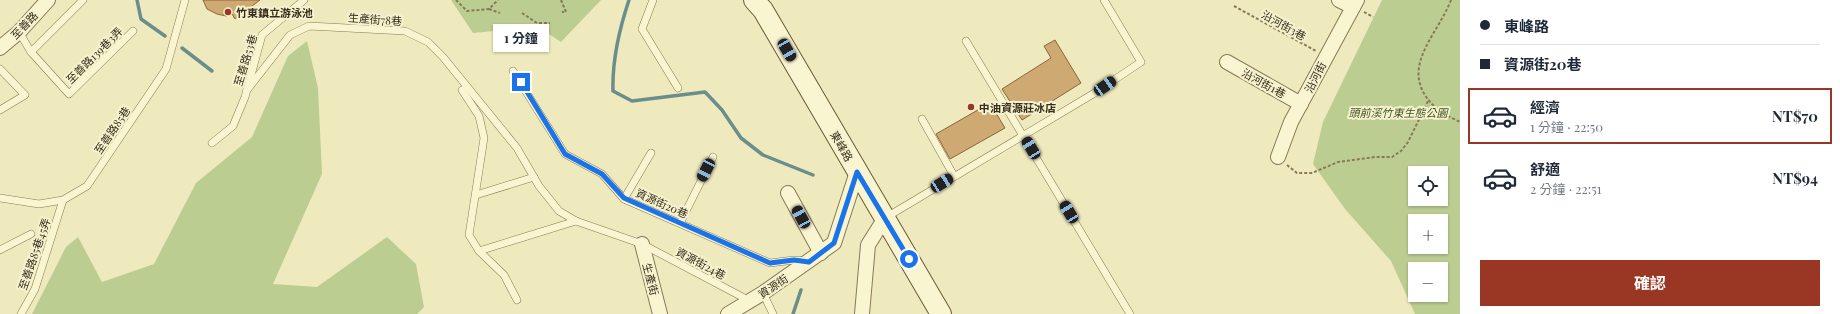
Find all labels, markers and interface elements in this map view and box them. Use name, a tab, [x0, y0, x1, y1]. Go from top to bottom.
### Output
place label: 竹東鎮立游泳池	[236, 5, 313, 20]
marker: 竹東鎮立游泳池	[223, 7, 233, 17]
street label: 沿河街3巷	[1259, 7, 1309, 43]
street label: 至善路	[7, 8, 41, 42]
street label: 生產街78巷	[347, 10, 403, 28]
text: 東峰路	[1504, 16, 1549, 36]
street label: 至善路139巷3弄	[62, 23, 126, 87]
callout: 1 分鐘	[493, 24, 549, 52]
text: 1 分鐘	[504, 29, 538, 46]
street label: 至善路53巷	[230, 32, 260, 88]
car	[776, 37, 798, 63]
text: 資源街20巷	[1504, 54, 1582, 74]
street label: 沿河街	[1301, 59, 1329, 95]
street label: 沿河街1巷	[1239, 65, 1289, 101]
route end	[512, 73, 530, 91]
car	[1092, 74, 1118, 98]
text: 經濟	[1530, 97, 1560, 117]
icon: car	[1482, 98, 1518, 134]
place label: 中油資源莊冰店	[979, 100, 1056, 115]
marker: 中油資源莊冰店	[966, 102, 976, 112]
street label: 至善路85巷	[91, 103, 133, 157]
park label: 頭前溪竹東生態公園	[1349, 105, 1449, 120]
text: NT$70	[1772, 106, 1818, 126]
text: 1 分鐘 · 22:50	[1530, 118, 1603, 135]
street label: 東峰路	[827, 128, 857, 164]
car	[1020, 135, 1042, 161]
car	[695, 157, 717, 183]
text: 舒適	[1530, 159, 1560, 179]
icon: car	[1482, 160, 1518, 196]
map controls	[1408, 166, 1448, 302]
button: locate	[1408, 166, 1448, 206]
text: NT$94	[1772, 168, 1818, 188]
car	[929, 172, 955, 194]
text: 2 分鐘 · 22:51	[1530, 180, 1602, 197]
street label: 資源街20巷	[633, 185, 691, 221]
car	[1058, 199, 1080, 225]
car	[790, 204, 812, 230]
button: +	[1408, 214, 1448, 254]
street label: 至善路85巷45弄	[15, 216, 53, 292]
street label: 資源街24巷	[673, 244, 729, 282]
route start	[900, 250, 918, 268]
button: 確認	[1480, 260, 1820, 306]
street label: 生產街	[639, 261, 663, 297]
button: −	[1408, 262, 1448, 302]
street label: 資源街	[755, 271, 791, 301]

